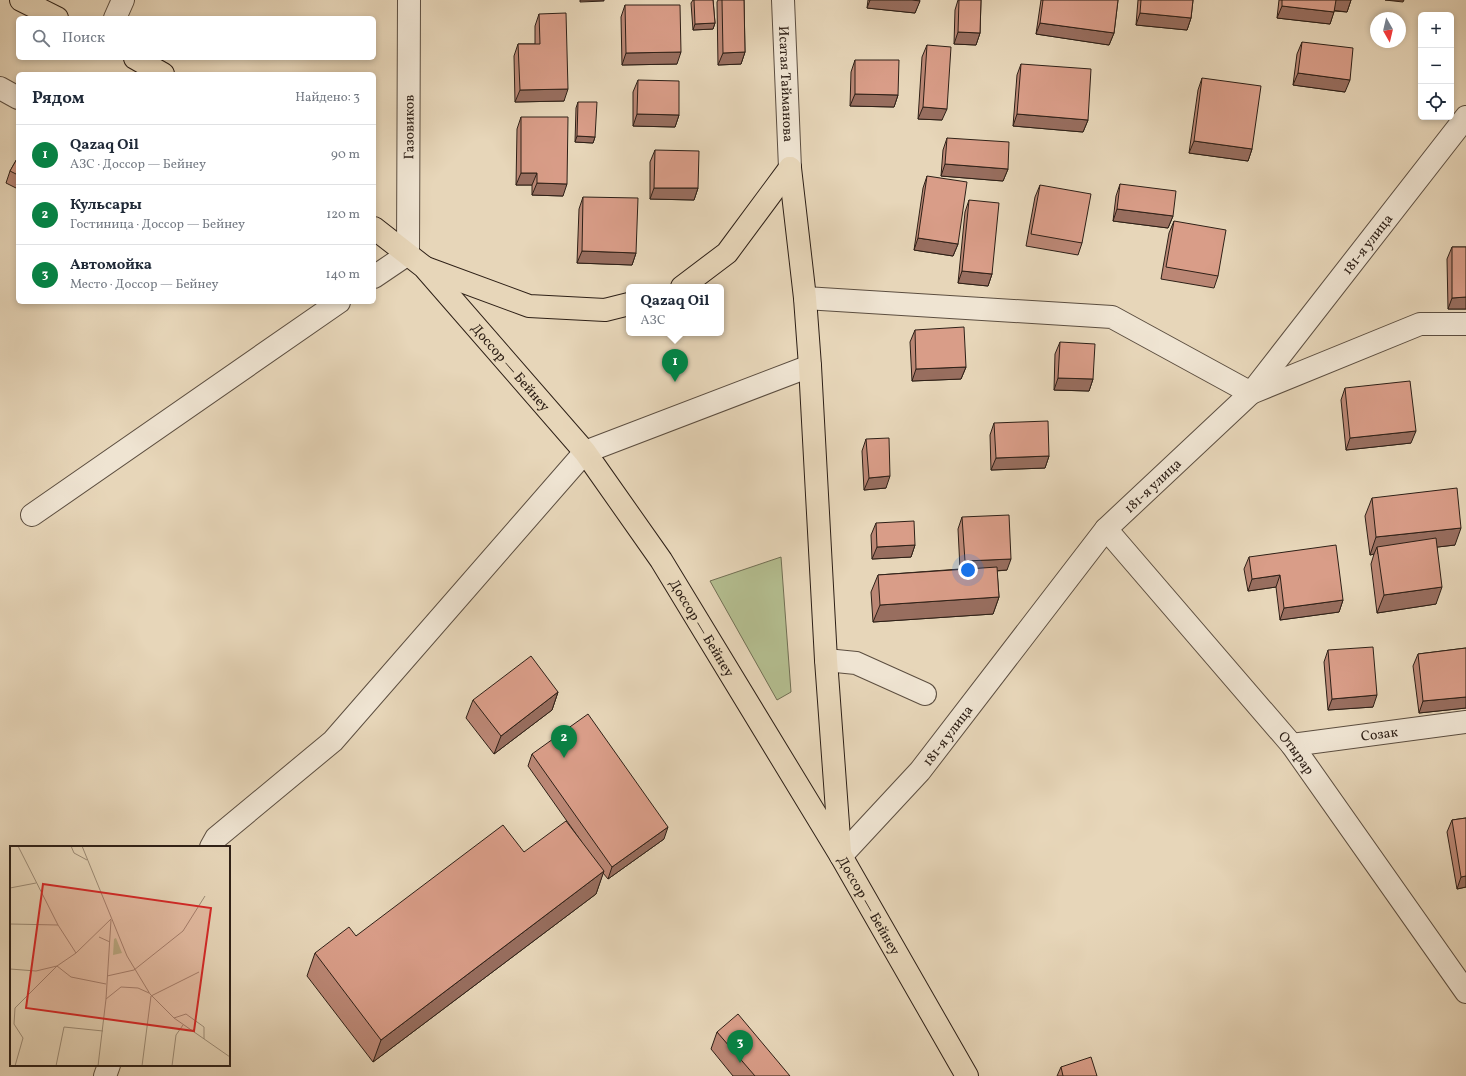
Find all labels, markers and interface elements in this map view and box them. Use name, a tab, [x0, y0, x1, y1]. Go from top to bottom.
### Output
north arrow	[1370, 12, 1406, 48]
map controls	[1418, 12, 1454, 120]
button: +	[1418, 12, 1454, 48]
search box	[16, 16, 376, 60]
street label: Исатая Тайманова	[773, 25, 797, 143]
icon: search	[30, 27, 52, 49]
text: Поиск	[62, 28, 105, 49]
button: −	[1418, 48, 1454, 84]
button: locate	[1418, 84, 1454, 120]
text: Рядом	[32, 87, 85, 110]
text: Найдено: 3	[295, 89, 360, 107]
street label: Газовиков	[400, 95, 420, 160]
text: Qazaq Oil	[70, 135, 139, 156]
text: 1	[42, 146, 48, 164]
text: 90 m	[331, 146, 360, 164]
text: АЗС · Доссор — Бейнеу	[70, 156, 206, 174]
text: Кульсары	[70, 195, 142, 216]
text: 2	[42, 206, 48, 224]
text: 120 m	[326, 206, 360, 224]
street label: 181-я улица	[1339, 211, 1398, 279]
text: Гостиница · Доссор — Бейнеу	[70, 216, 245, 234]
text: Автомойка	[70, 255, 152, 276]
text: 3	[42, 266, 48, 284]
text: 140 m	[326, 266, 360, 284]
text: Место · Доссор — Бейнеу	[70, 276, 218, 294]
popup	[626, 284, 724, 336]
text: Qazaq Oil	[641, 291, 709, 312]
text: АЗС	[641, 312, 665, 330]
street label: Доссор — Бейнеу	[466, 320, 554, 417]
pin: 1	[662, 349, 688, 382]
street label: 181-я улица	[1121, 455, 1186, 518]
your location	[958, 560, 978, 580]
street label: Доссор — Бейнеу	[664, 576, 738, 681]
street label: 181-я улица	[919, 702, 978, 771]
street label: Созак	[1360, 723, 1400, 747]
pin: 2	[551, 725, 577, 758]
street label: Отырар	[1273, 728, 1318, 779]
inset map	[10, 846, 230, 1066]
street label: Доссор — Бейнеу	[832, 853, 904, 960]
pin: 3	[727, 1030, 753, 1063]

